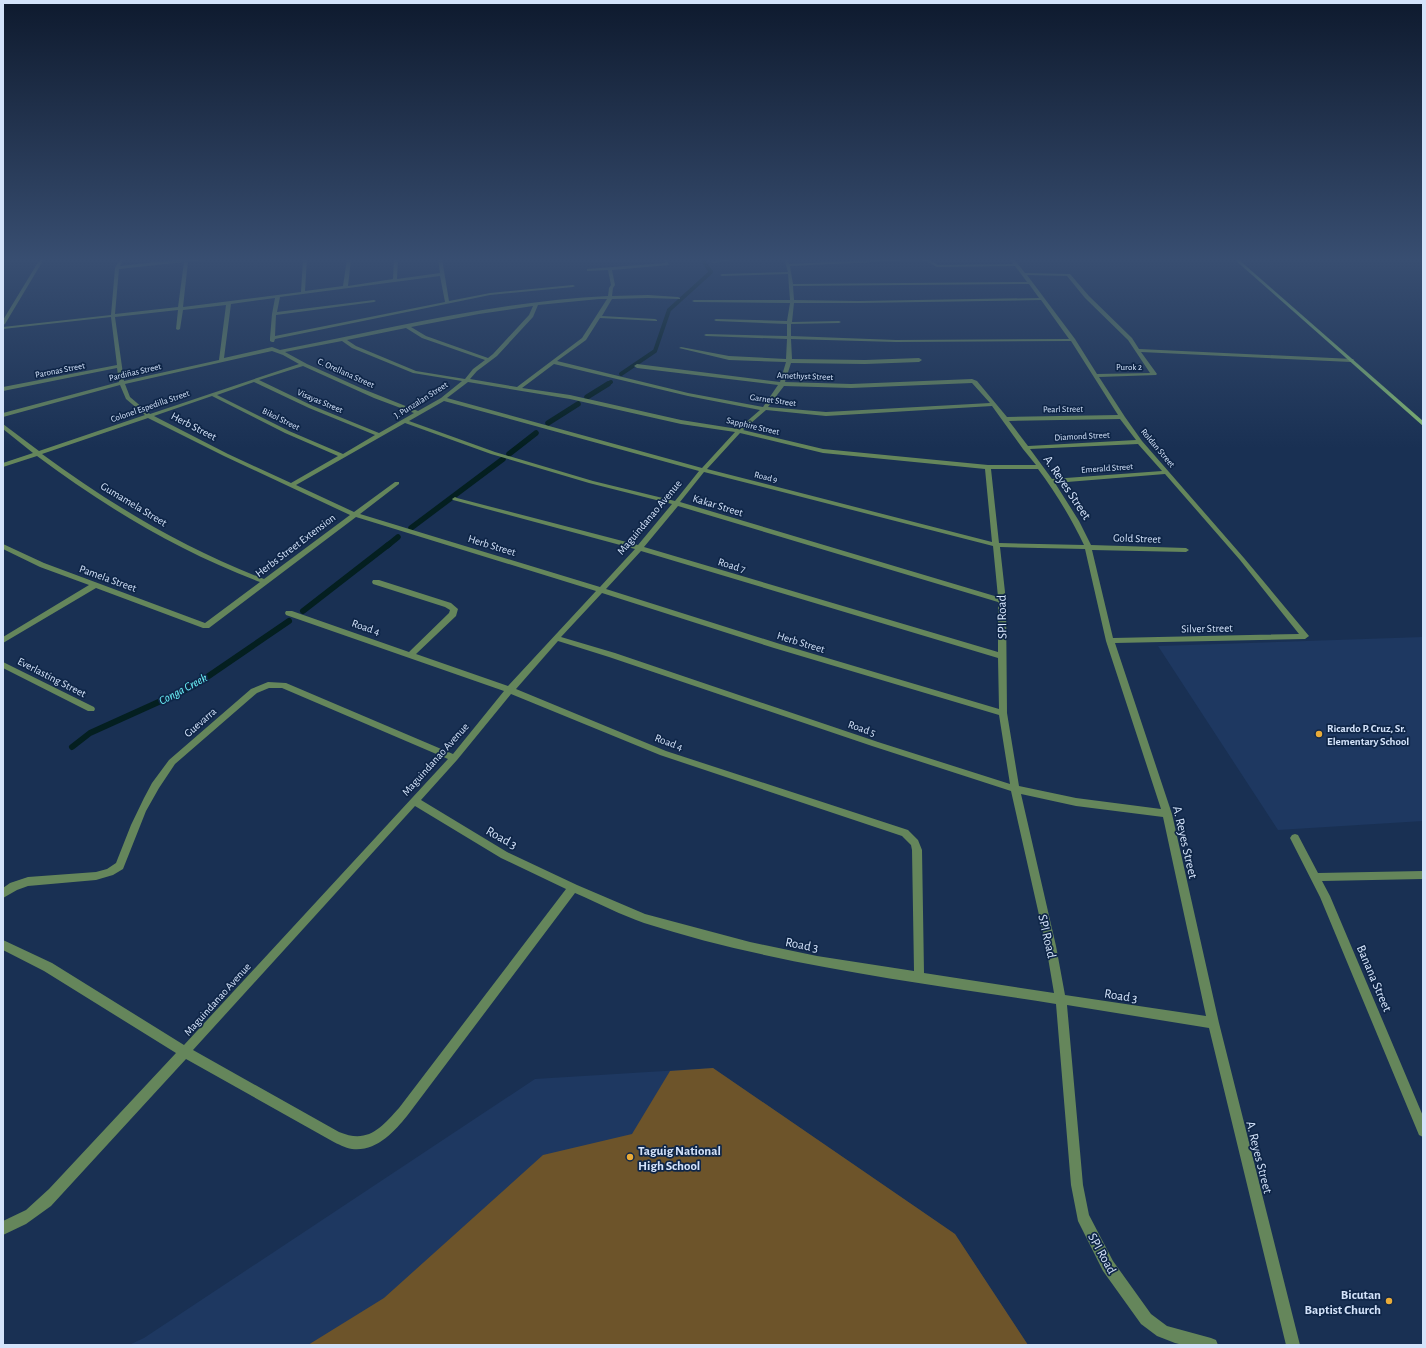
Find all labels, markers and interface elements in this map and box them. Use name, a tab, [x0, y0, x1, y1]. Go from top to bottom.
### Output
street label: C. Orellana Street	[316, 357, 376, 390]
street label: Paronas Street	[34, 361, 86, 380]
street label: Pardiñas Street	[108, 362, 162, 383]
street label: Purok 2	[1116, 363, 1142, 372]
street label: Amethyst Street	[777, 371, 834, 382]
street label: J. Punzalan Street	[393, 380, 450, 420]
street label: Visayas Street	[296, 388, 344, 415]
street label: Colonel Espedilla Street	[110, 389, 191, 424]
street label: Garnet Street	[749, 393, 797, 408]
street label: Pearl Street	[1043, 405, 1083, 414]
street label: Bikol Street	[261, 407, 301, 432]
street label: Herb Street	[169, 410, 219, 443]
street label: Sapphire Street	[726, 416, 780, 437]
street label: Roldan Street	[1139, 427, 1176, 469]
street label: Diamond Street	[1054, 431, 1110, 442]
street label: A. Reyes Street	[1041, 453, 1093, 522]
street label: Emerald Street	[1081, 462, 1133, 475]
street label: Road 9	[753, 470, 778, 485]
street label: Maguindanao Avenue	[615, 478, 684, 557]
street label: Gumamela Street	[99, 480, 169, 529]
street label: Kakar Street	[691, 493, 745, 518]
street label: Herbs Street Extension	[253, 512, 337, 579]
street label: Gold Street	[1113, 532, 1162, 545]
street label: Herb Street	[467, 533, 517, 558]
street label: Road 7	[717, 556, 747, 575]
street label: Pamela Street	[78, 563, 138, 594]
street label: SPI Road	[996, 594, 1009, 639]
street label: Road 4	[350, 618, 381, 637]
street label: Silver Street	[1181, 623, 1233, 634]
street label: Herb Street	[776, 630, 826, 655]
street label: Everlasting Street	[16, 656, 88, 700]
water label: Conga Creek	[157, 671, 210, 707]
street label: Guevarra	[182, 706, 218, 739]
street label: Road 5	[847, 719, 877, 738]
street label: Maguindanao Avenue	[400, 721, 471, 798]
place label: Ricardo P. Cruz, Sr. Elementary School	[1327, 723, 1409, 747]
marker: Ricardo P. Cruz, Sr. Elementary School	[1314, 729, 1324, 739]
street label: Road 4	[653, 732, 684, 753]
street label: A. Reyes Street	[1170, 805, 1199, 880]
street label: Road 3	[484, 825, 519, 852]
street label: SPI Road	[1035, 913, 1058, 960]
street label: Road 3	[784, 936, 819, 955]
street label: Banana Street	[1354, 943, 1393, 1014]
street label: Maguindanao Avenue	[182, 961, 253, 1038]
street label: Road 3	[1103, 987, 1138, 1006]
street label: A. Reyes Street	[1243, 1120, 1274, 1195]
place label: Taguig National High School	[638, 1145, 721, 1173]
marker: Taguig National High School	[625, 1152, 635, 1162]
street label: SPI Road	[1085, 1231, 1118, 1277]
place label: Bicutan Baptist Church	[1305, 1289, 1381, 1317]
marker: Bicutan Baptist Church	[1384, 1296, 1394, 1306]

